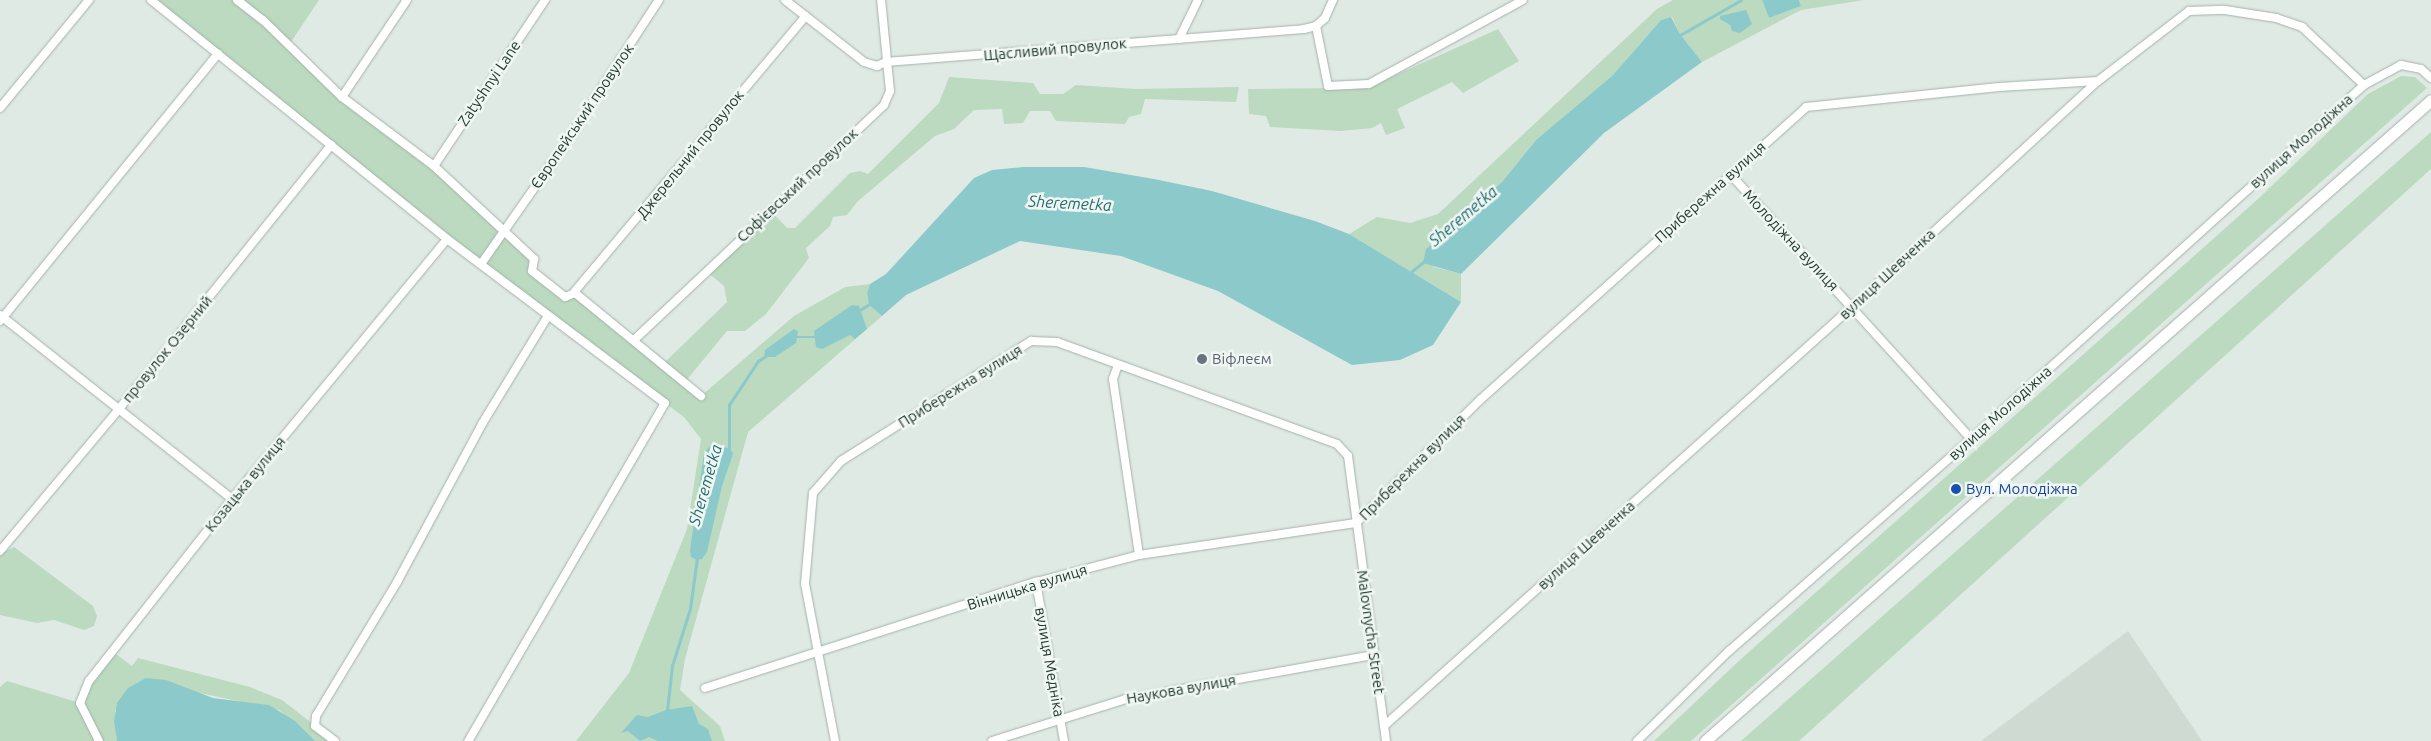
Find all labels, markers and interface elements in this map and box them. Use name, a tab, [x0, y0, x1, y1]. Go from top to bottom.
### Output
street label: Щасливий провулок	[983, 34, 1127, 64]
street label: Zatyshnyi Lane	[454, 37, 524, 129]
street label: Європейський провулок	[527, 40, 637, 192]
street label: Джерельний провулок	[633, 86, 747, 222]
street label: вулиця Молодіжна	[2246, 90, 2356, 192]
street label: Софієвський провулок	[733, 124, 861, 246]
street label: Прибережна вулиця	[1651, 138, 1769, 246]
water label: Sheremetka	[1425, 182, 1501, 250]
street label: Молодіжна вулиця	[1739, 185, 1843, 295]
water label: Sheremetka	[1028, 191, 1112, 215]
street label: вулиця Шевченка	[1835, 225, 1939, 323]
street label: провулок Озерний	[118, 292, 216, 406]
street label: Прибережна вулиця	[895, 341, 1025, 431]
place label: Віфлеєм	[1212, 350, 1272, 368]
marker: Віфлеєм	[1196, 353, 1208, 365]
street label: вулиця Молодіжна	[1945, 362, 2055, 464]
street label: Прибережна вулиця	[1355, 410, 1469, 524]
street label: Козацька вулиця	[201, 433, 289, 535]
water label: Sheremetka	[684, 442, 726, 528]
place label: Вул. Молодіжна	[1966, 480, 2078, 498]
marker: Вул. Молодіжна	[1950, 483, 1962, 495]
street label: вулиця Шевченка	[1534, 497, 1638, 593]
street label: Вінницька вулиця	[965, 560, 1089, 614]
street label: Malovnycha Street	[1353, 569, 1389, 695]
street label: вулиця Медніка	[1031, 606, 1069, 718]
street label: Наукова вулиця	[1125, 671, 1237, 707]

